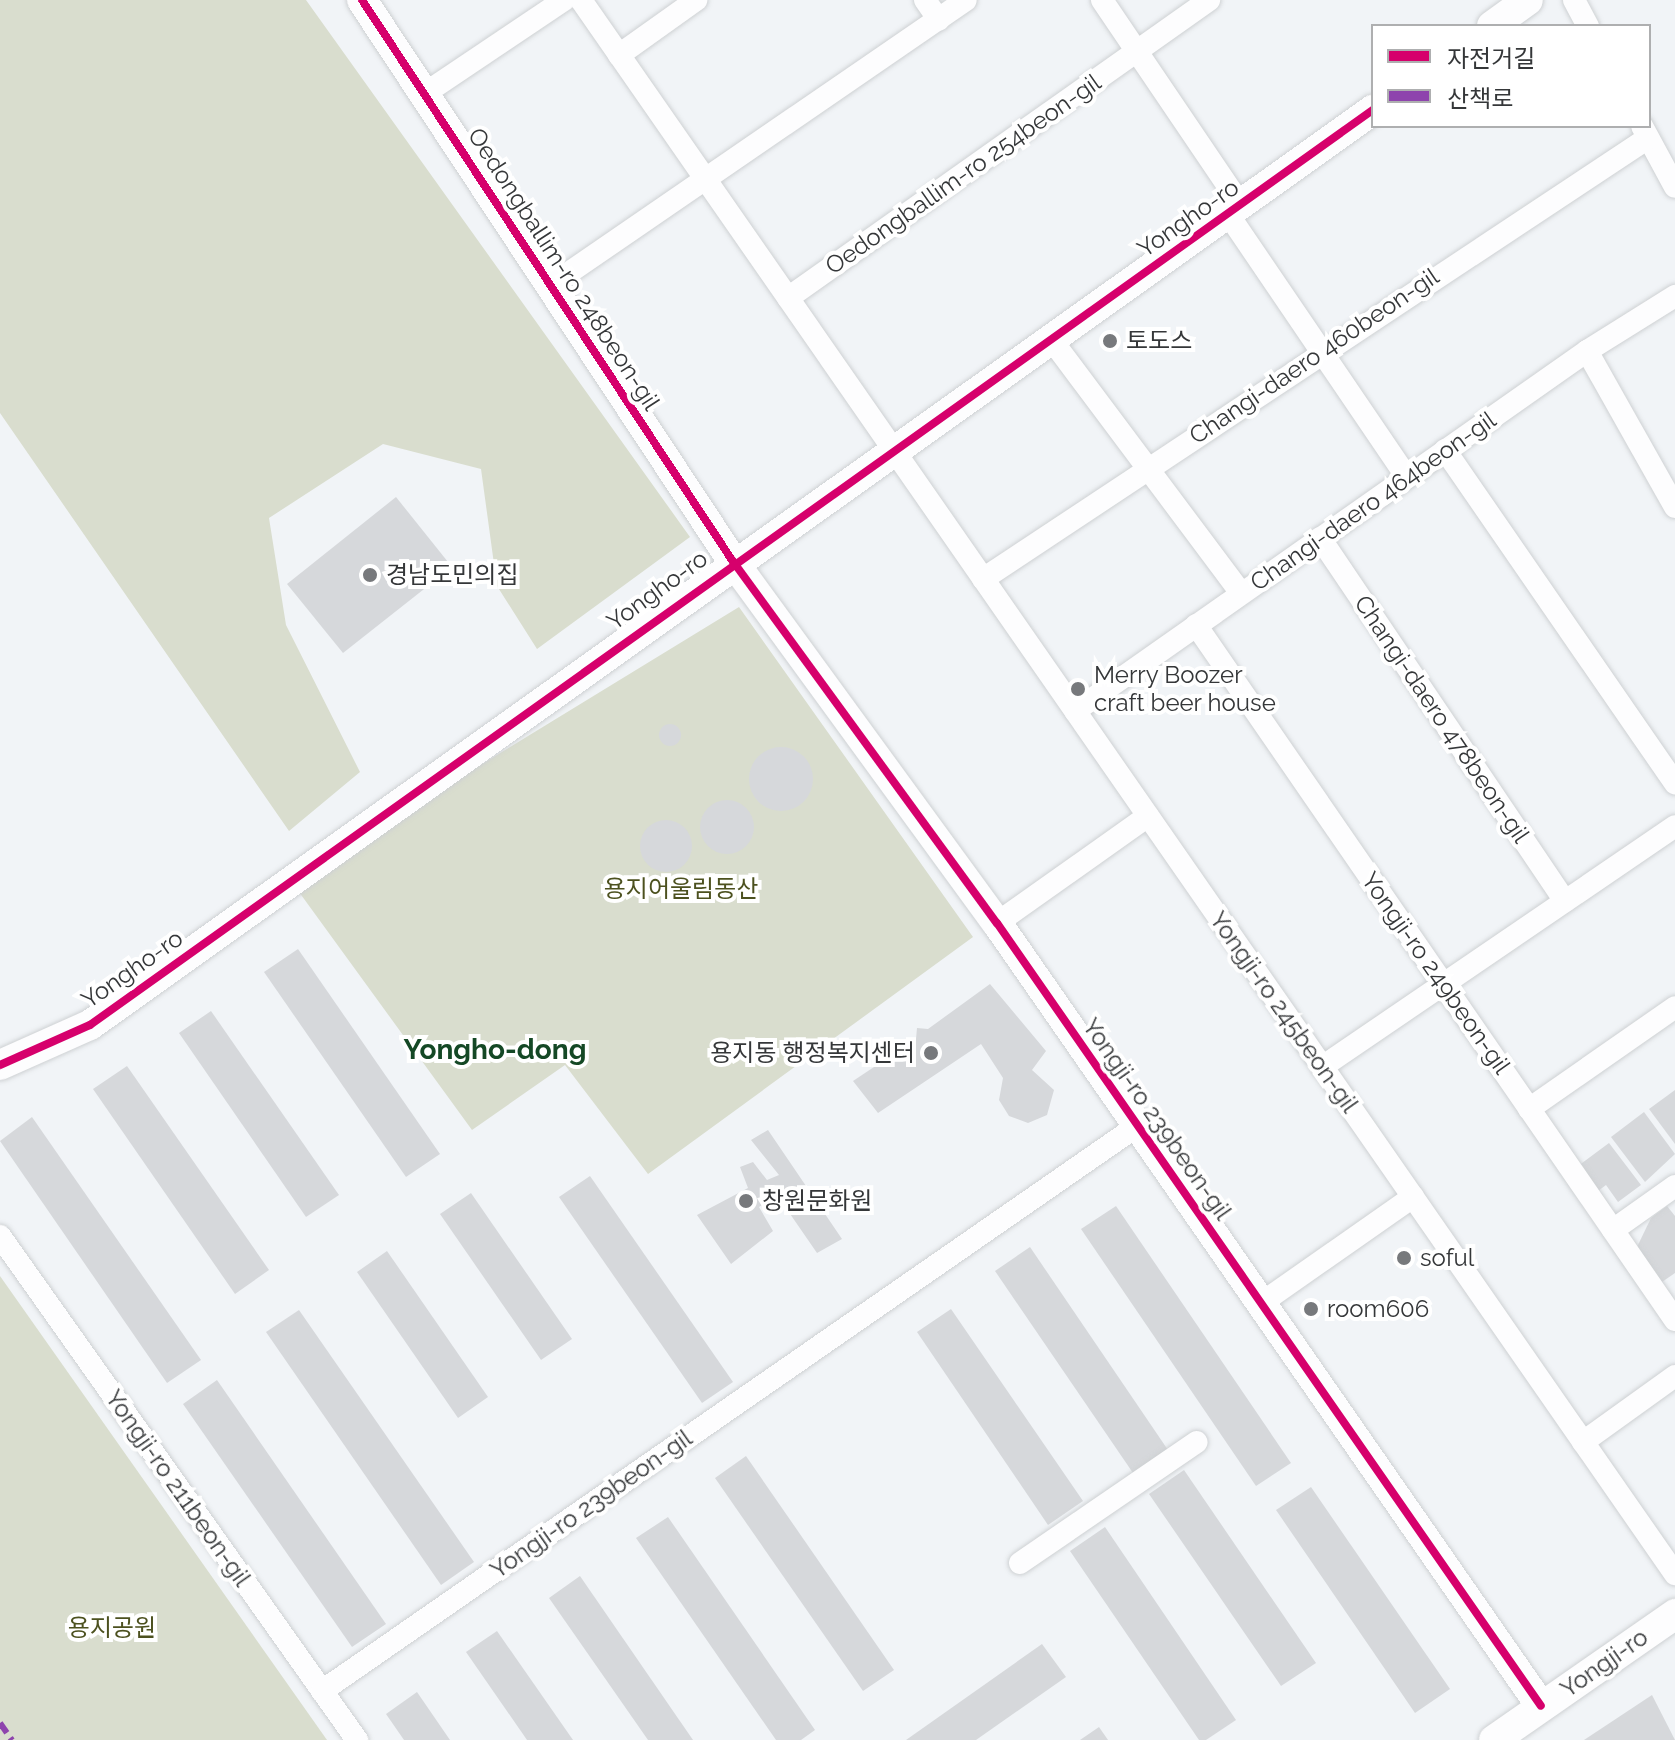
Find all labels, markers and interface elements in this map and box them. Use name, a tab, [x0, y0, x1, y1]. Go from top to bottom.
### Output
legend	[1371, 24, 1651, 128]
text: 자전거길	[1447, 44, 1535, 73]
street label: Oedongballim-ro 254beon-gil	[820, 68, 1106, 280]
text: 산책로	[1447, 84, 1513, 113]
street label: Oedongballim-ro 248beon-gil	[462, 122, 666, 416]
street label: Yongho-ro	[1132, 173, 1244, 263]
street label: Changi-daero 460beon-gil	[1184, 262, 1444, 450]
place label: 토도스	[1126, 327, 1192, 355]
marker: 토도스	[1101, 332, 1119, 350]
street label: Changi-daero 464beon-gil	[1245, 405, 1501, 597]
street label: Yongho-ro	[601, 544, 713, 636]
place label: 경남도민의집	[386, 561, 518, 589]
marker: 경남도민의집	[361, 566, 379, 584]
street label: Changi-daero 478beon-gil	[1348, 590, 1536, 848]
place label: Merry Boozer craft beer house	[1094, 661, 1276, 717]
marker: Merry Boozer craft beer house	[1069, 680, 1087, 698]
street label: Yongji-ro 249beon-gil	[1355, 867, 1517, 1079]
park label: 용지어울림동산	[604, 875, 758, 903]
street label: Yongji-ro 245beon-gil	[1204, 906, 1364, 1118]
street label: Yongho-ro	[76, 924, 188, 1014]
street label: Yongji-ro 239beon-gil	[1077, 1013, 1237, 1225]
district label: Yongho-dong	[404, 1033, 586, 1067]
place label: 용지동 행정복지센터	[710, 1039, 915, 1067]
marker: 용지동 행정복지센터	[922, 1044, 940, 1062]
place label: 창원문화원	[762, 1187, 872, 1215]
marker: 창원문화원	[737, 1192, 755, 1210]
place label: soful	[1420, 1244, 1474, 1272]
marker: soful	[1395, 1249, 1413, 1267]
place label: room606	[1327, 1295, 1429, 1323]
marker: room606	[1302, 1300, 1320, 1318]
street label: Yongji-ro 211beon-gil	[99, 1384, 257, 1592]
street label: Yongji-ro 239beon-gil	[485, 1424, 697, 1584]
park label: 용지공원	[68, 1614, 156, 1642]
street label: Yongji-ro	[1555, 1622, 1653, 1704]

